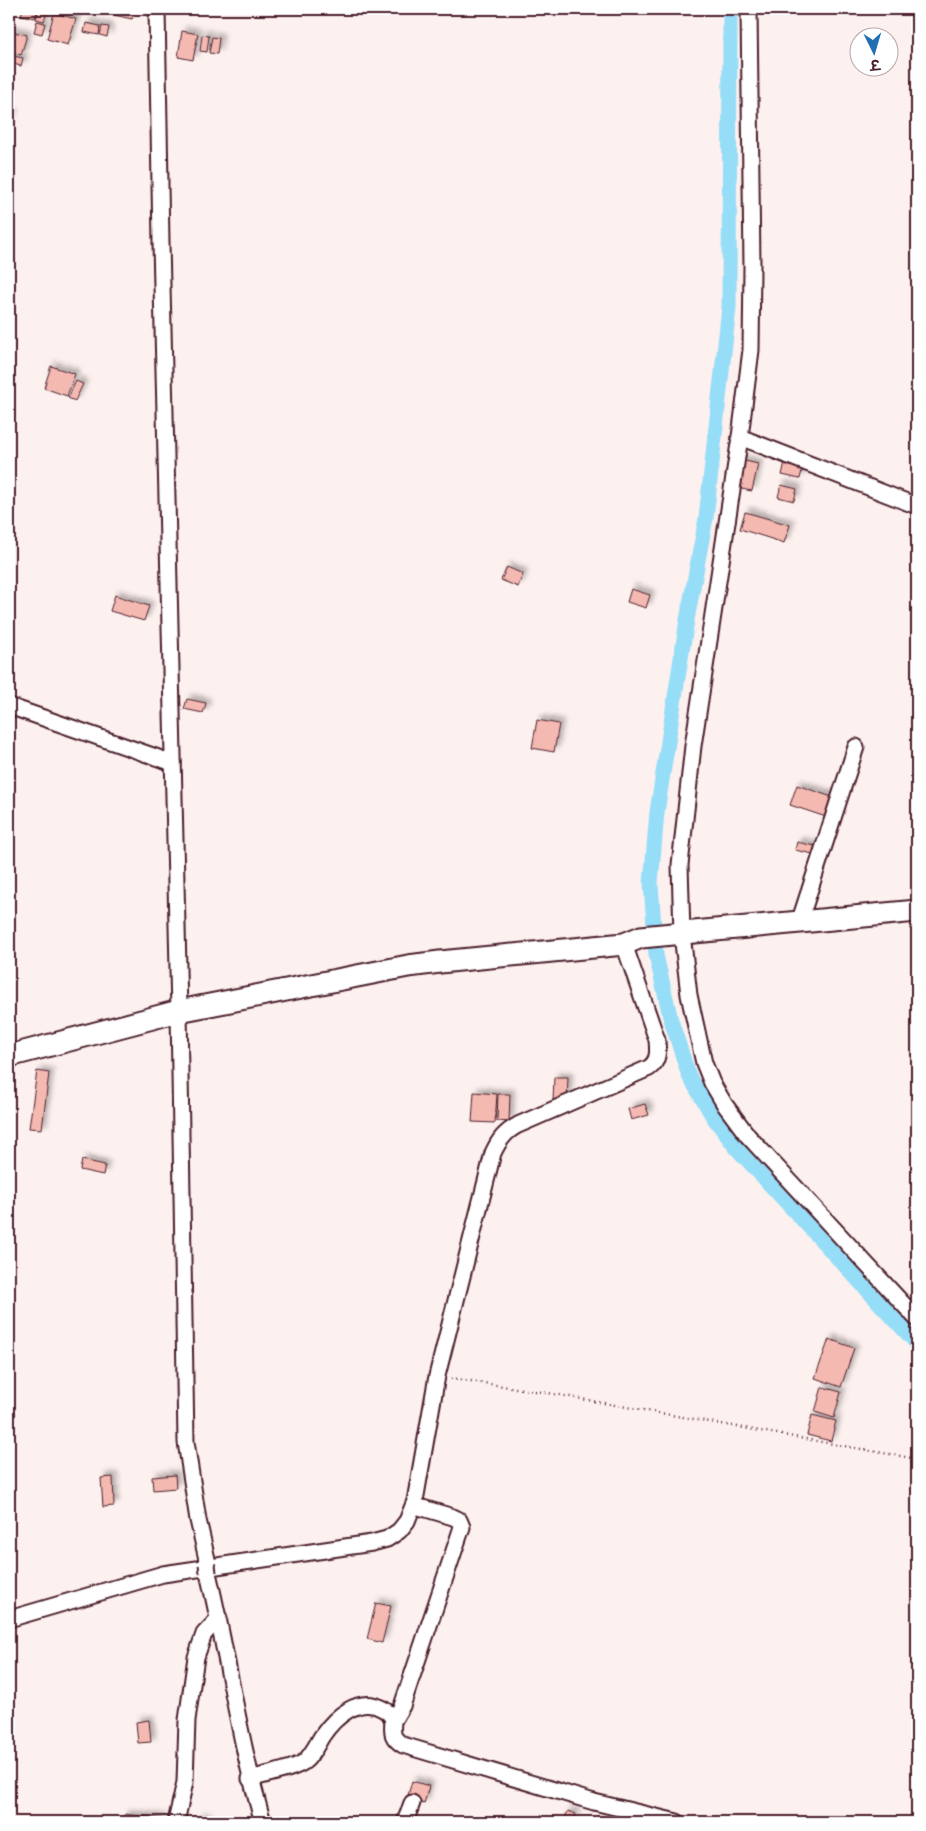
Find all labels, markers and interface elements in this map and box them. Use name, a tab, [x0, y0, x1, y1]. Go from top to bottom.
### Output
north arrow	[848, 28, 898, 78]
text: उ	[868, 55, 883, 74]

